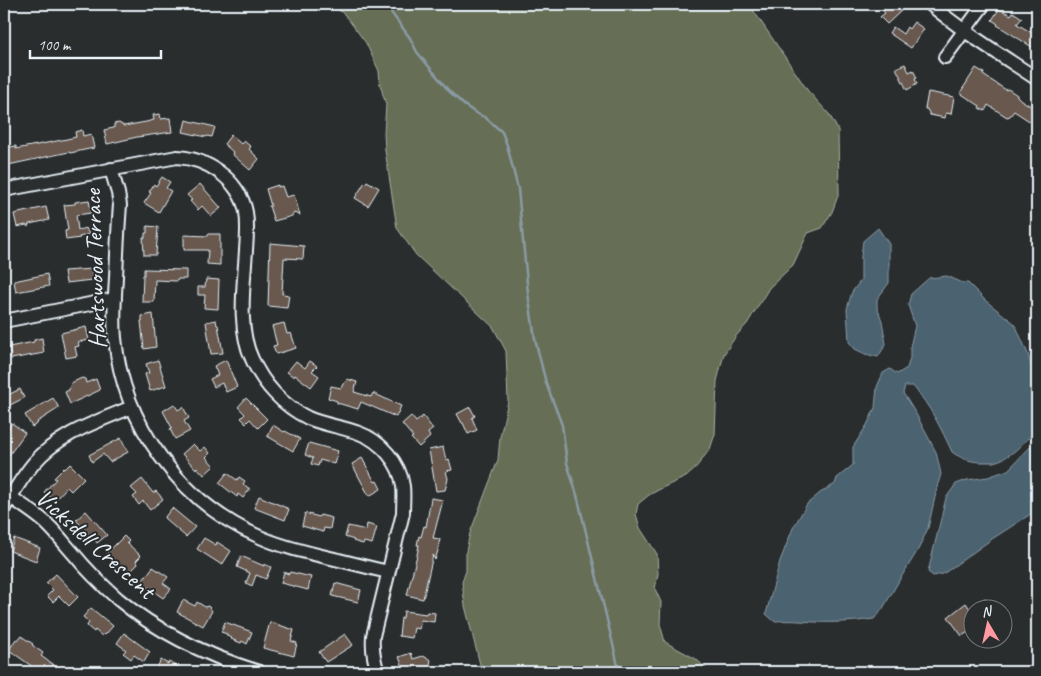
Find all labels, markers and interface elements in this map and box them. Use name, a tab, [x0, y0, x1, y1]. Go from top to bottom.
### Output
scale bar	[30, 28, 161, 60]
text: 100 m	[38, 36, 72, 55]
street label: Hartswood Terrace	[76, 187, 114, 349]
street label: Vicksdell Crescent	[29, 482, 164, 608]
north arrow	[964, 598, 1014, 648]
text: N	[980, 602, 994, 621]

